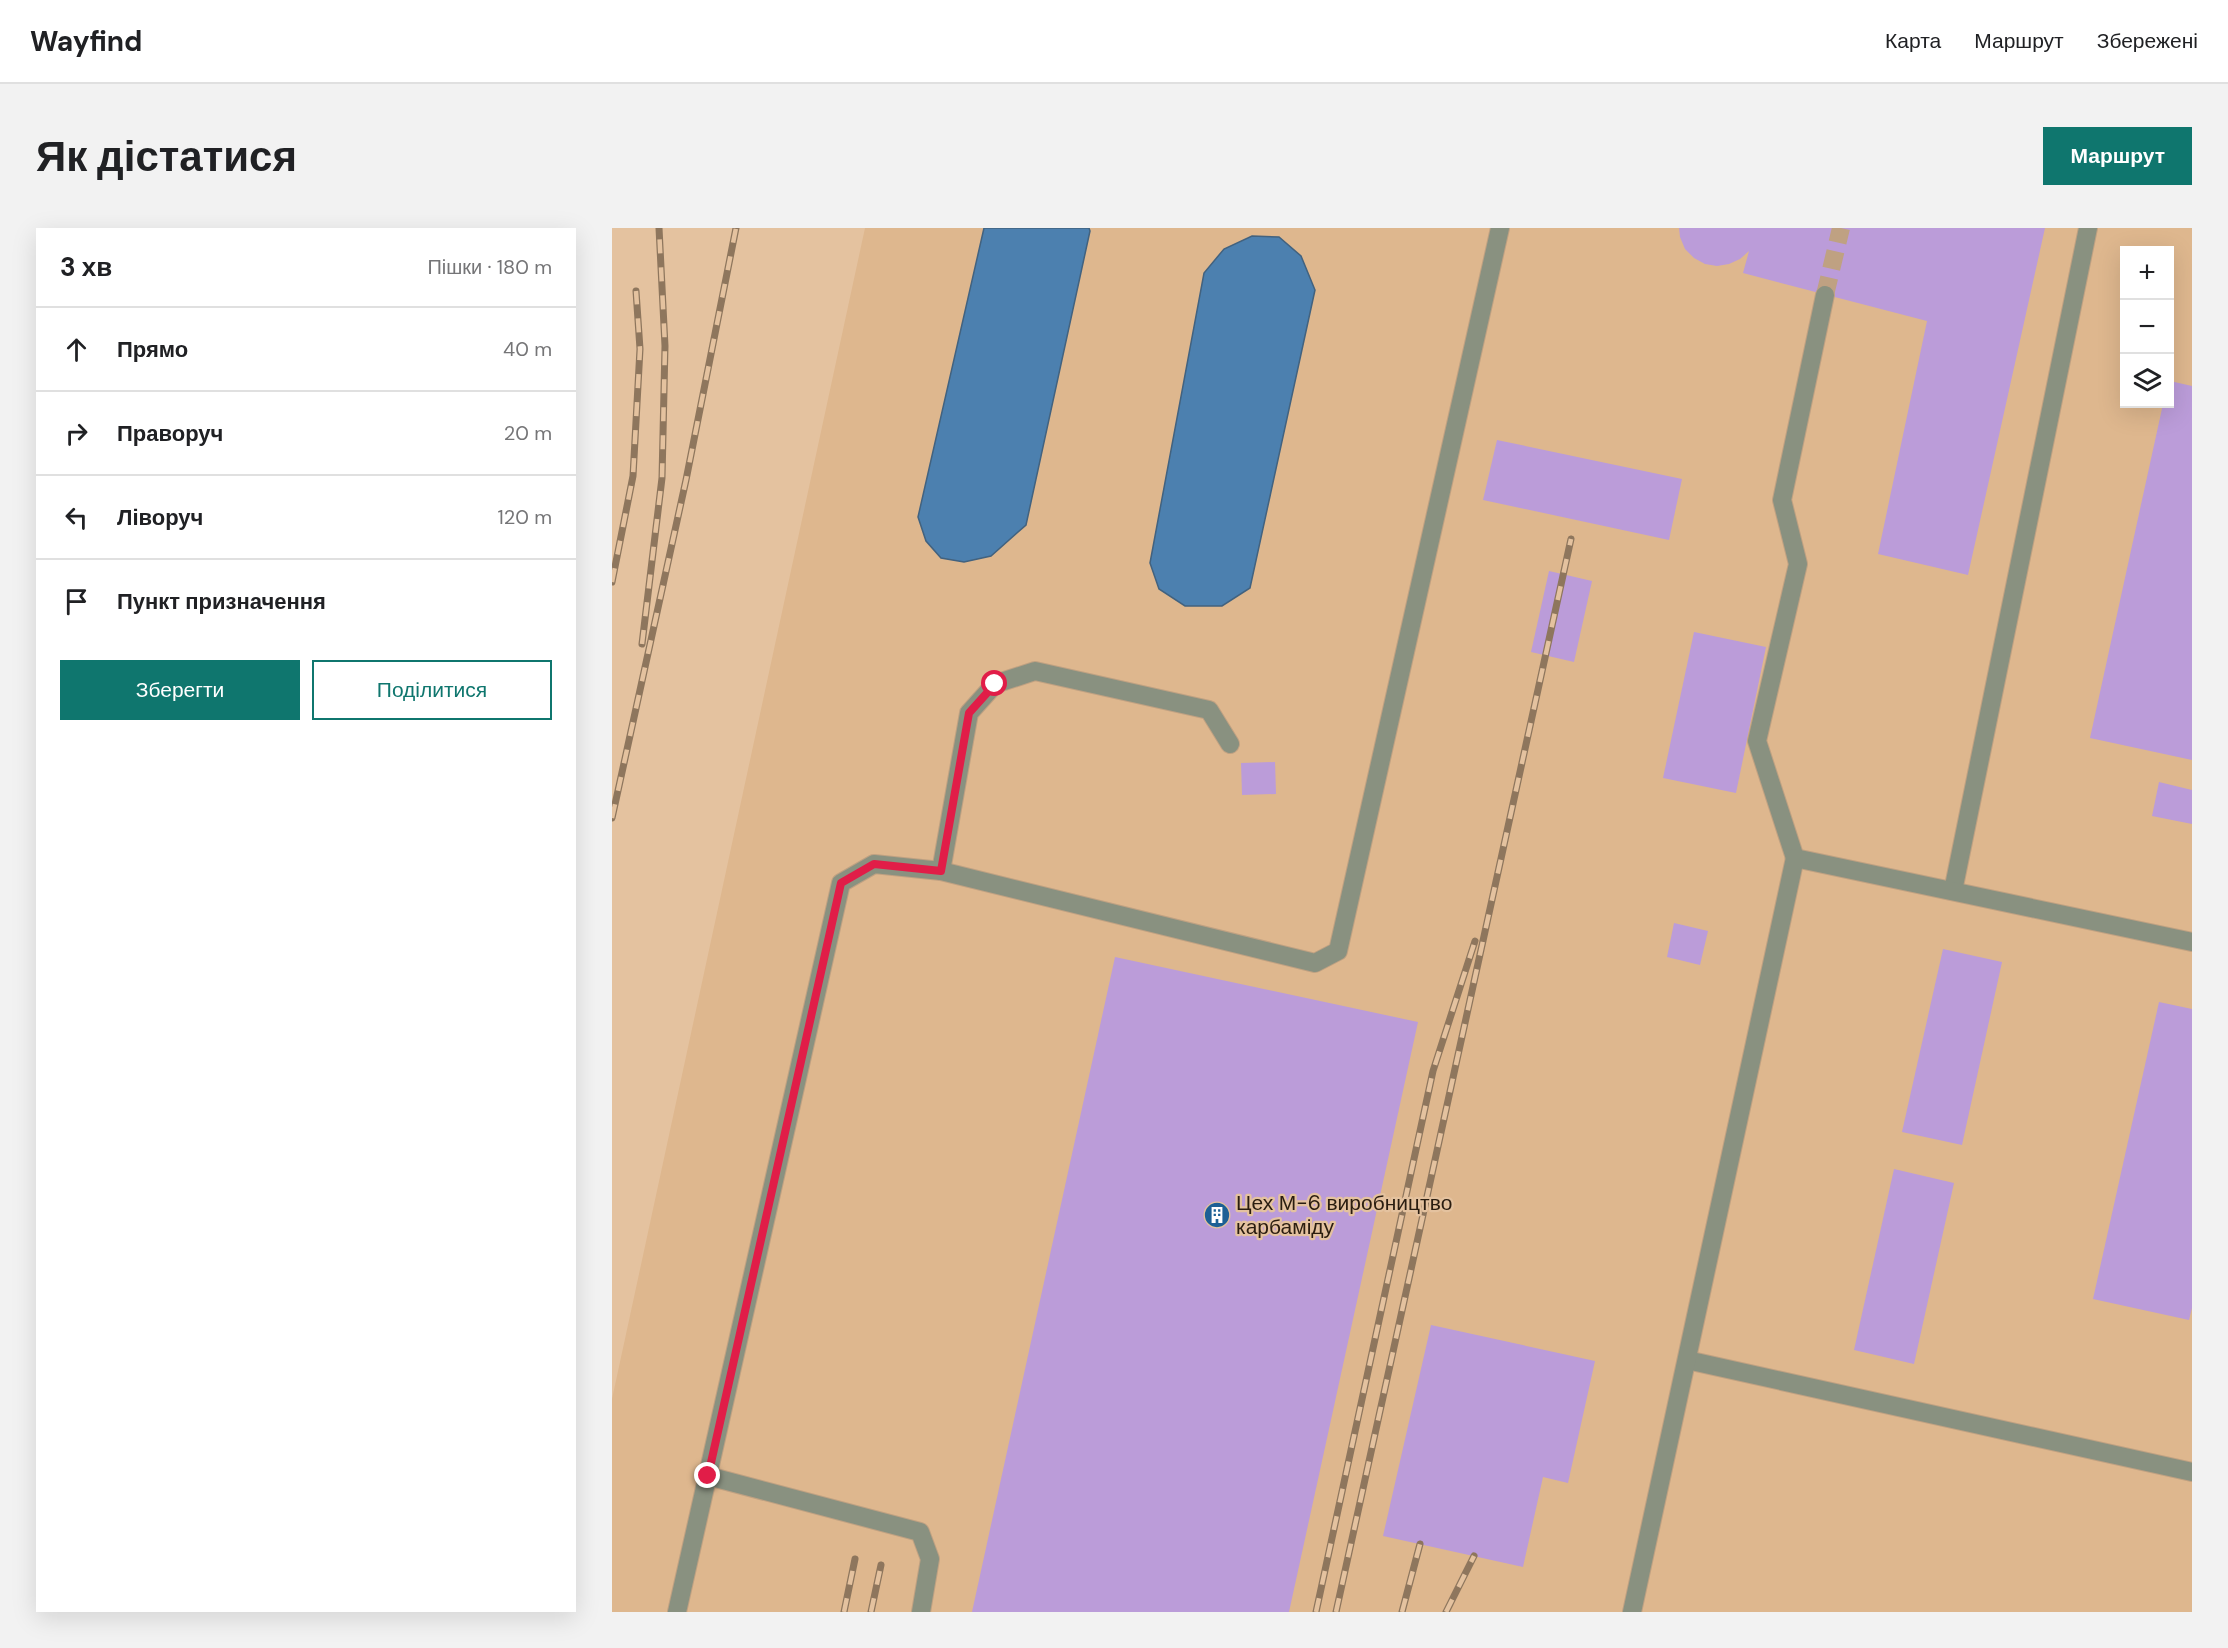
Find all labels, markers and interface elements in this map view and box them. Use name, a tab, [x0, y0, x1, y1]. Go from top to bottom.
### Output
text: Wayfind	[30, 23, 142, 60]
text: Карта	[1885, 27, 1941, 55]
text: Маршрут	[1974, 27, 2064, 55]
text: Збережені	[2097, 27, 2198, 55]
button: Маршрут	[2043, 127, 2192, 185]
text: Як дістатися	[36, 129, 297, 184]
map controls	[2120, 246, 2174, 408]
button: +	[2120, 246, 2174, 300]
text: 3 хв	[60, 250, 112, 284]
text: Пішки · 180 m	[427, 254, 552, 280]
button: −	[2120, 300, 2174, 354]
icon: ahead	[60, 333, 93, 366]
text: Прямо	[117, 335, 188, 364]
text: 40 m	[503, 336, 552, 362]
button: layers	[2120, 354, 2174, 408]
icon: right	[60, 417, 93, 450]
text: Праворуч	[117, 419, 223, 448]
text: 20 m	[504, 420, 552, 446]
icon: left	[60, 501, 93, 534]
text: Ліворуч	[117, 503, 203, 532]
text: 120 m	[498, 504, 552, 530]
icon: arrive	[60, 585, 93, 618]
text: Пункт призначення	[117, 587, 326, 616]
button: Зберегти	[60, 660, 300, 720]
button: Поділитися	[312, 660, 552, 720]
route start	[981, 670, 1007, 696]
place label: Цех М-6 виробництво карбаміду	[1236, 1189, 1452, 1241]
building icon: Цех М-6 виробництво карбаміду	[1202, 1200, 1232, 1230]
route end	[694, 1462, 720, 1488]

